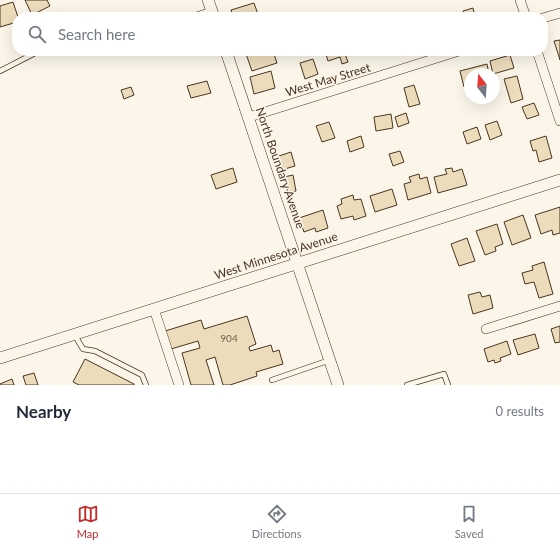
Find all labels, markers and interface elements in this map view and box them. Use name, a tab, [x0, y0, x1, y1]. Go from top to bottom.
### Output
search box	[12, 12, 548, 56]
icon: search	[26, 23, 48, 45]
text: Search here	[58, 25, 135, 43]
street label: West May Street	[284, 59, 373, 100]
north arrow	[464, 68, 500, 104]
street label: North Boundary Avenue	[253, 105, 308, 231]
street label: West Minnesota Avenue	[212, 228, 339, 283]
house number: 904	[220, 332, 238, 344]
text: Nearby	[16, 401, 71, 422]
text: 0 results	[496, 403, 544, 419]
tab: Map	[77, 503, 99, 540]
tab: Directions	[252, 503, 301, 540]
tab: Saved	[455, 503, 483, 540]

